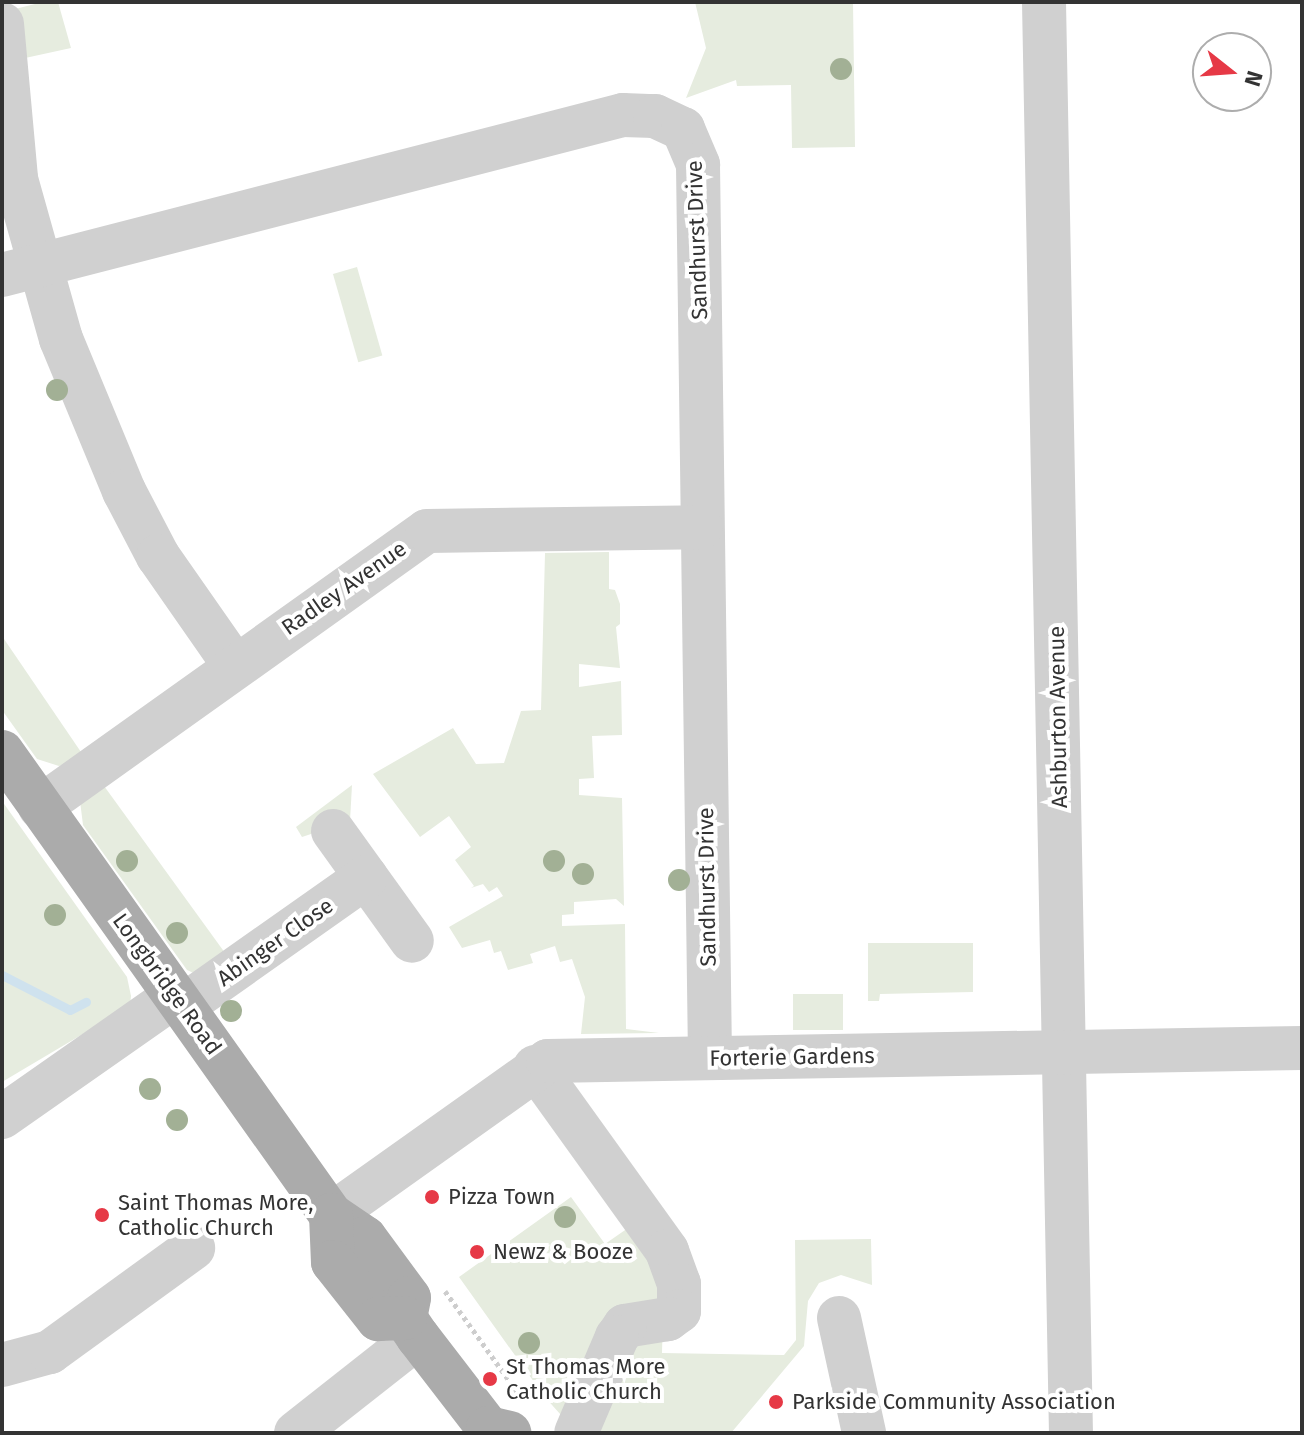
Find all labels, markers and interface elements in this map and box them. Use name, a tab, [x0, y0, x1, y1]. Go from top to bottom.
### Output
north arrow	[1192, 32, 1272, 112]
text: N	[1238, 68, 1269, 90]
street label: Sandhurst Drive	[681, 160, 713, 320]
street label: Radley Avenue	[277, 535, 411, 641]
street label: Ashburton Avenue	[1043, 626, 1073, 808]
street label: Sandhurst Drive	[692, 807, 722, 967]
street label: Abinger Close	[212, 892, 338, 992]
street label: Longbridge Road	[107, 908, 227, 1060]
street label: Forterie Gardens	[709, 1042, 875, 1072]
place label: Pizza Town	[448, 1184, 555, 1210]
marker: Pizza Town	[423, 1188, 441, 1206]
place label: Saint Thomas More, Catholic Church	[118, 1189, 313, 1240]
marker: Saint Thomas More, Catholic Church	[93, 1206, 111, 1224]
place label: Newz & Booze	[493, 1239, 633, 1265]
marker: Newz & Booze	[468, 1243, 486, 1261]
place label: St Thomas More Catholic Church	[506, 1353, 665, 1404]
marker: St Thomas More Catholic Church	[481, 1370, 499, 1388]
place label: Parkside Community Association	[792, 1389, 1116, 1415]
marker: Parkside Community Association	[767, 1393, 785, 1411]

